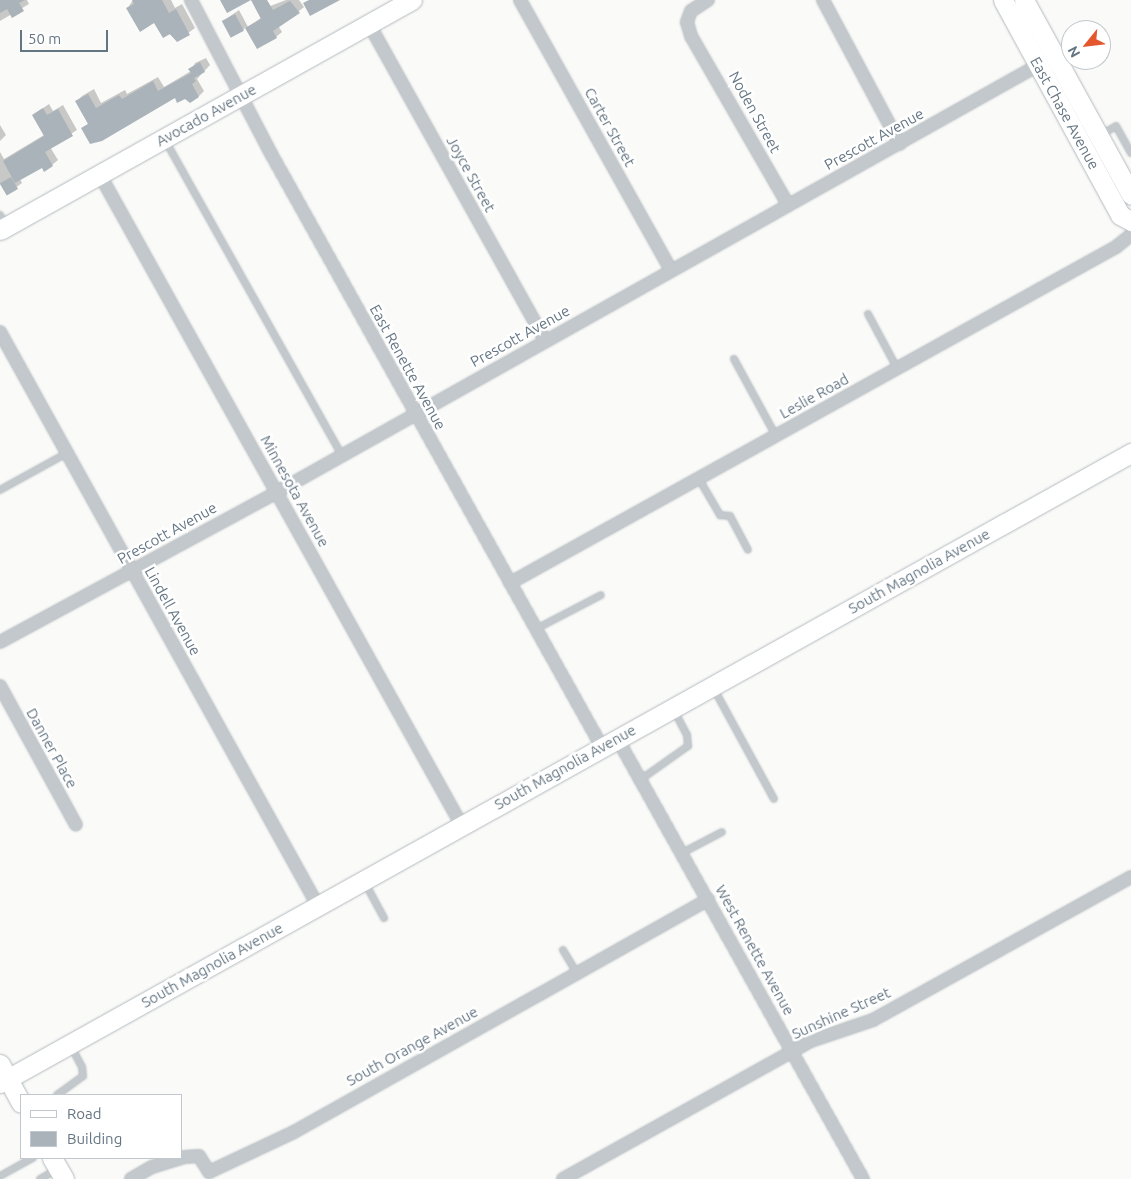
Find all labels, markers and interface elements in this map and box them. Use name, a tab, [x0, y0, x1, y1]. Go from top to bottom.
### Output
scale bar	[22, 20, 110, 52]
north arrow	[1061, 20, 1111, 70]
text: 50 m	[28, 30, 61, 47]
text: N	[1064, 43, 1083, 60]
street label: East Chase Avenue	[1027, 53, 1103, 173]
street label: Noden Street	[725, 68, 785, 156]
street label: Avocado Avenue	[153, 80, 259, 150]
street label: Carter Street	[581, 84, 639, 170]
street label: Prescott Avenue	[821, 104, 927, 174]
street label: Joyce Street	[443, 133, 499, 215]
street label: East Renette Avenue	[366, 301, 450, 433]
street label: Prescott Avenue	[467, 301, 573, 371]
street label: Leslie Road	[776, 370, 852, 422]
street label: Minnesota Avenue	[257, 432, 333, 550]
street label: Prescott Avenue	[114, 498, 220, 568]
street label: South Magnolia Avenue	[845, 525, 993, 617]
street label: Lindell Avenue	[141, 563, 205, 659]
street label: Danner Place	[23, 705, 81, 791]
street label: South Magnolia Avenue	[491, 721, 639, 813]
street label: West Renette Avenue	[712, 882, 798, 1018]
street label: South Magnolia Avenue	[138, 919, 286, 1011]
street label: Sunshine Street	[789, 983, 893, 1043]
street label: South Orange Avenue	[343, 1002, 481, 1090]
legend	[20, 1094, 182, 1159]
text: Road	[67, 1105, 102, 1122]
text: Building	[67, 1130, 122, 1147]

